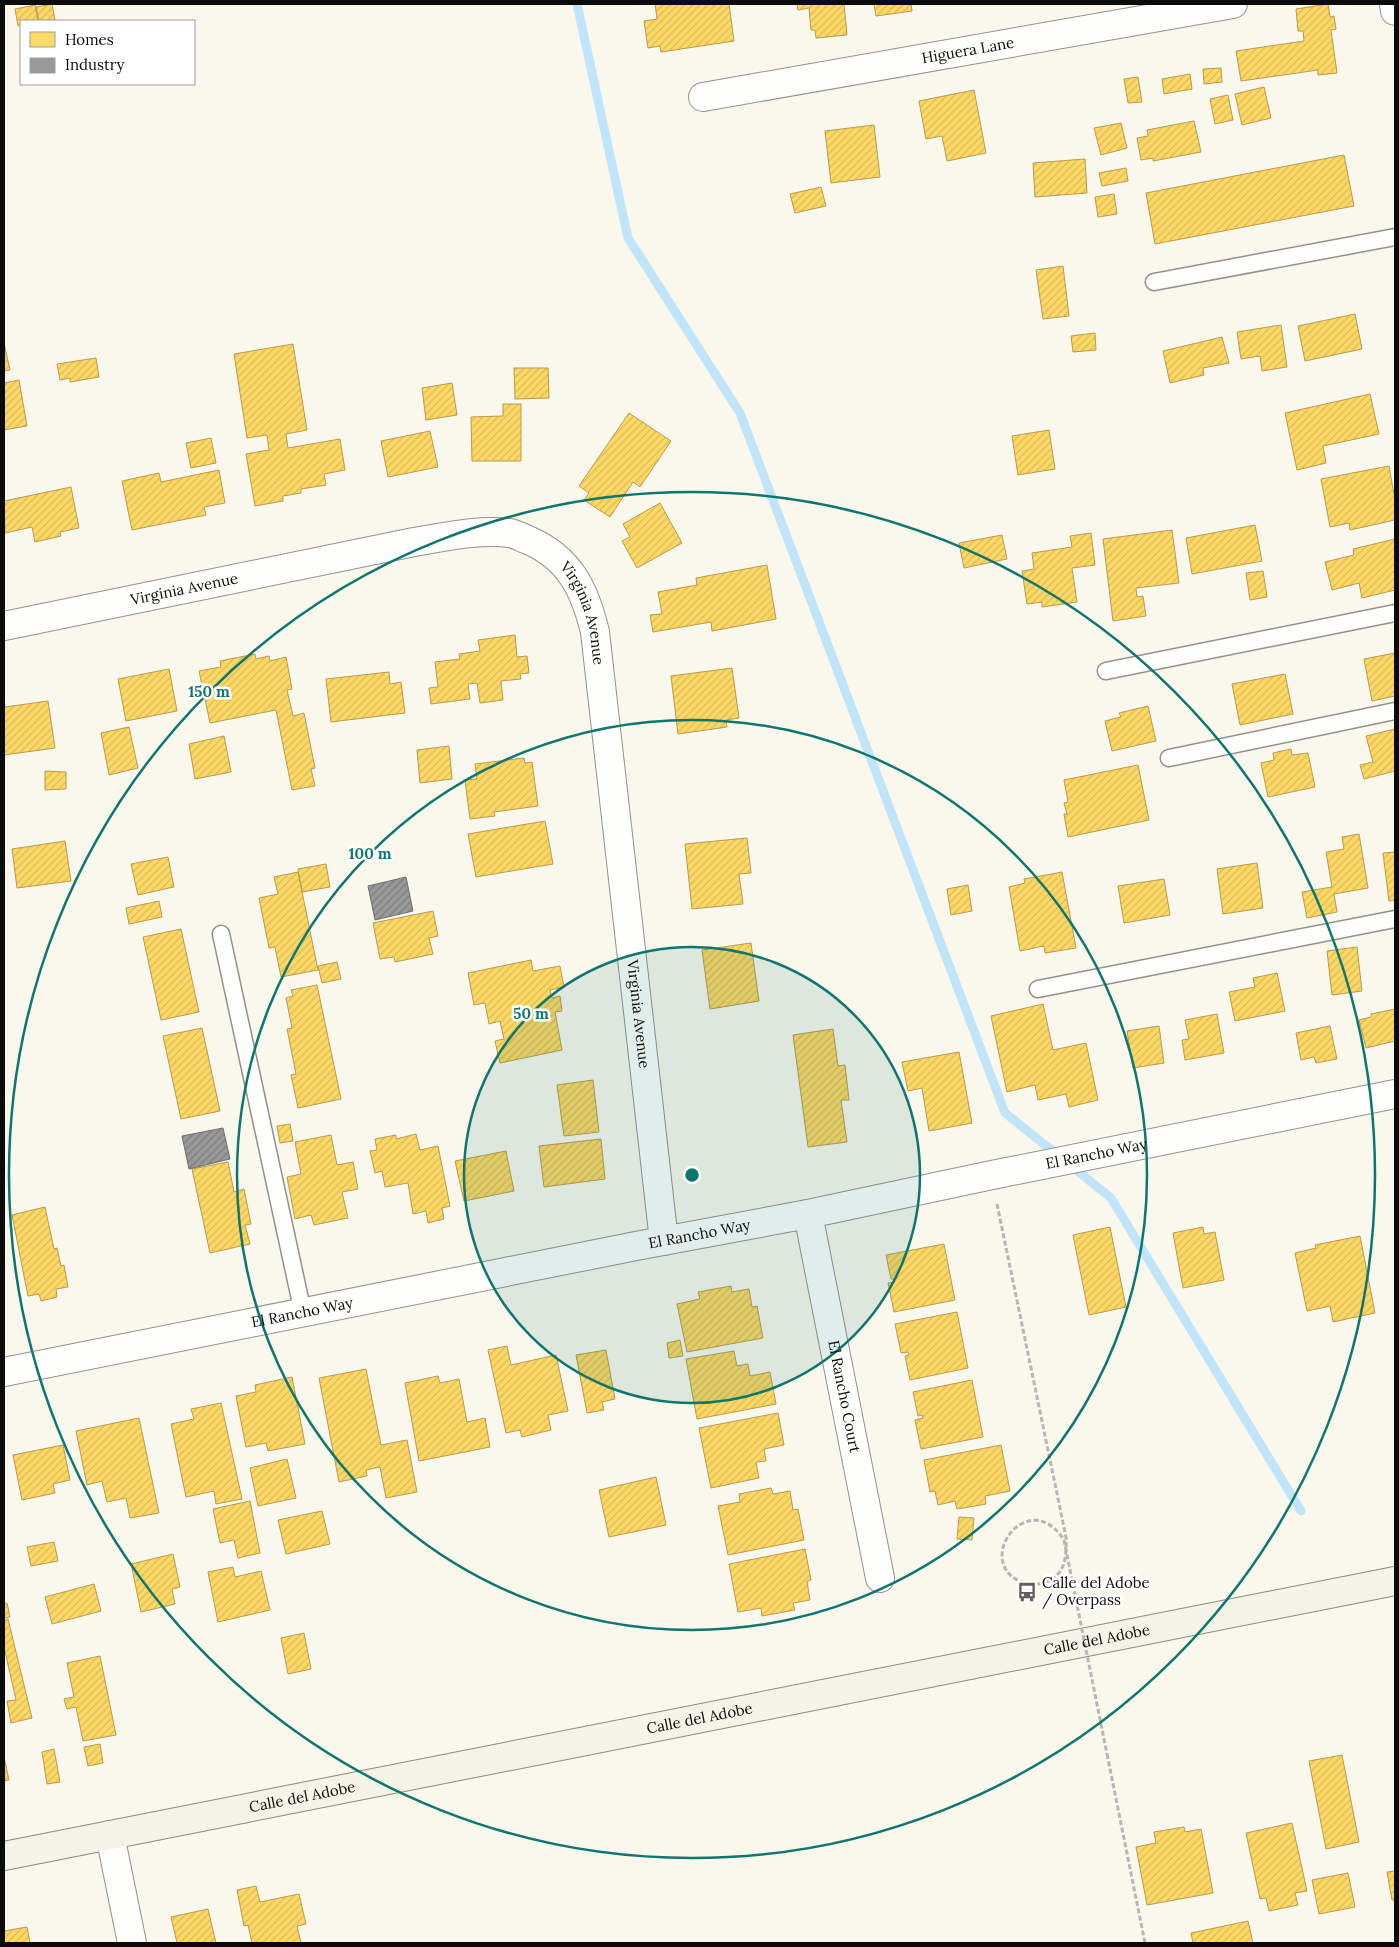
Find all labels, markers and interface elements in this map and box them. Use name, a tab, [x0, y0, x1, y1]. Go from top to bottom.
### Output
legend	[20, 20, 195, 85]
text: Homes	[65, 30, 114, 49]
street label: Higuera Lane	[920, 33, 1015, 67]
text: Industry	[65, 55, 124, 74]
street label: Virginia Avenue	[556, 557, 609, 666]
street label: Virginia Avenue	[128, 568, 239, 609]
text: 150 m	[188, 682, 230, 701]
text: 100 m	[349, 844, 392, 863]
street label: Virginia Avenue	[623, 958, 654, 1069]
text: 50 m	[513, 1004, 549, 1023]
street label: El Rancho Way	[1044, 1134, 1149, 1173]
centre of rings	[683, 1166, 701, 1184]
street label: El Rancho Way	[647, 1215, 752, 1252]
street label: El Rancho Way	[250, 1293, 355, 1331]
street label: El Rancho Court	[824, 1339, 865, 1454]
place label: Calle del Adobe / Overpass	[1042, 1573, 1150, 1610]
bus stop icon: Calle del Adobe / Overpass	[1016, 1581, 1038, 1603]
street label: Calle del Adobe	[1042, 1620, 1151, 1659]
street label: Calle del Adobe	[645, 1698, 754, 1738]
street label: Calle del Adobe	[247, 1777, 357, 1816]

